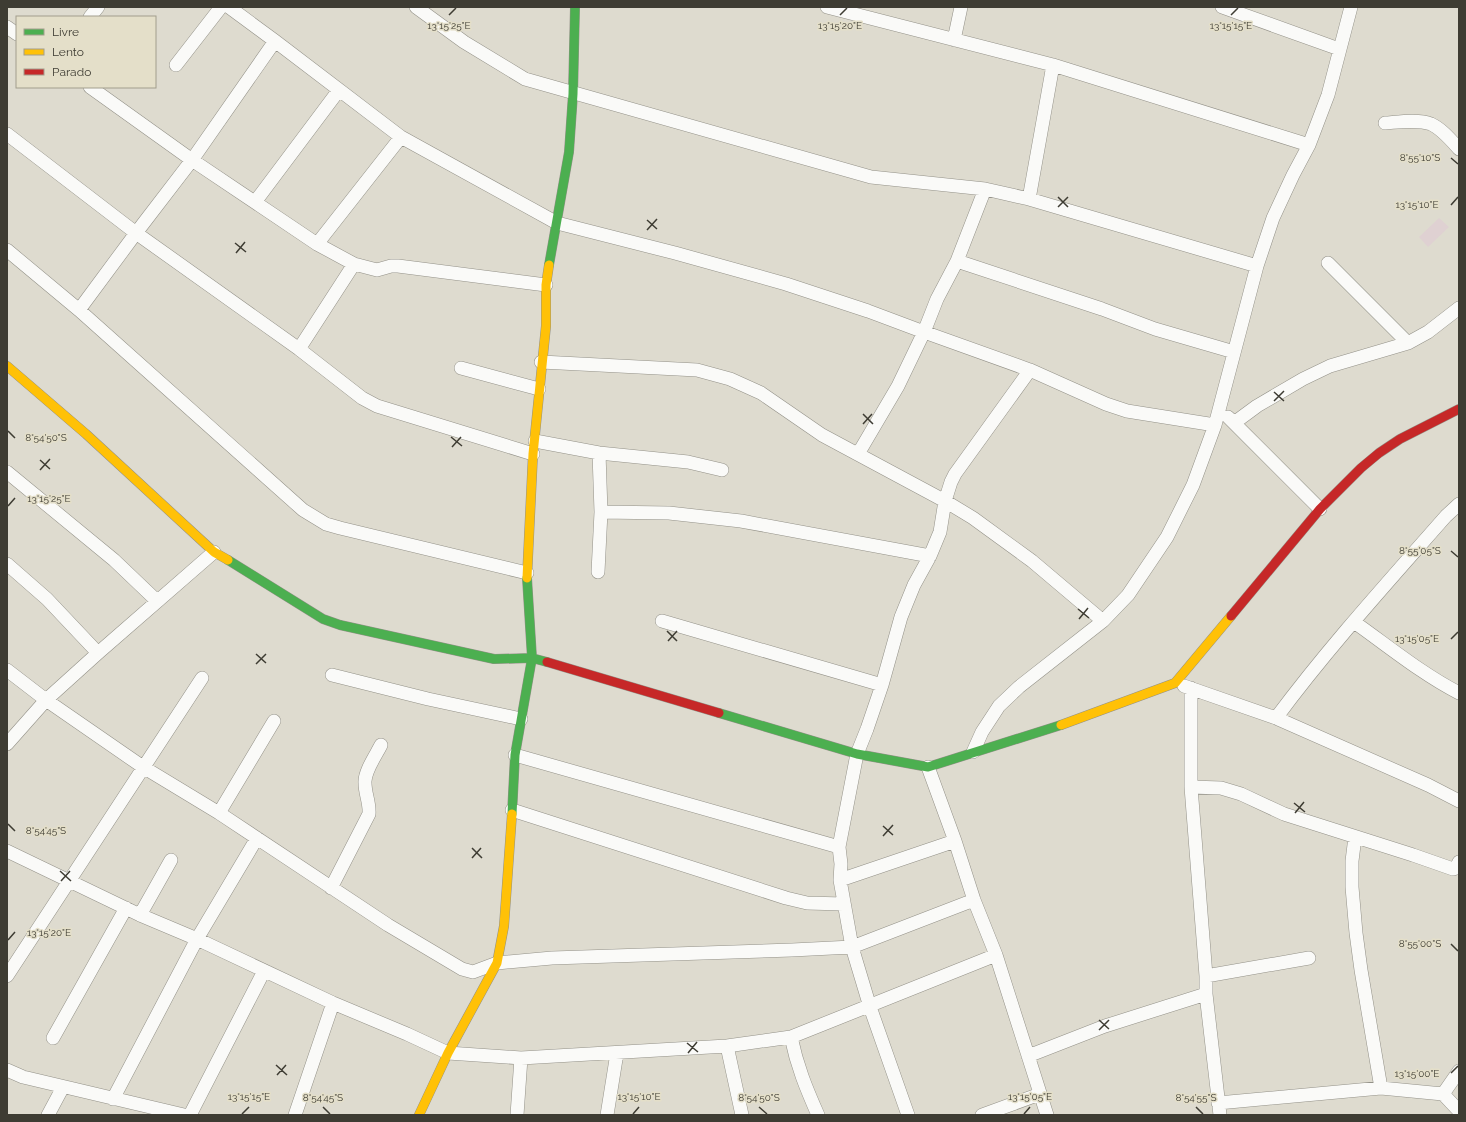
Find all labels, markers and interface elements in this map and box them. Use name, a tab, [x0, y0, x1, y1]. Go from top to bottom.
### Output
legend	[16, 16, 156, 88]
text: 13°15'25"E	[427, 20, 471, 31]
text: 13°15'20"E	[818, 20, 862, 31]
text: 13°15'15"E	[1210, 20, 1252, 31]
text: Livre	[52, 25, 79, 39]
text: Lento	[52, 45, 84, 59]
text: Parado	[52, 65, 91, 79]
text: 8°55'10"S	[1400, 152, 1440, 163]
text: 13°15'10"E	[1395, 199, 1439, 210]
text: 8°54'50"S	[25, 432, 67, 443]
text: 13°15'25"E	[27, 493, 71, 504]
text: 8°55'05"S	[1399, 545, 1441, 556]
text: 13°15'05"E	[1395, 633, 1439, 644]
text: 8°54'45"S	[26, 825, 66, 836]
text: 13°15'20"E	[27, 927, 71, 938]
text: 8°55'00"S	[1399, 938, 1441, 949]
text: 13°15'00"E	[1395, 1068, 1439, 1079]
text: 13°15'15"E	[228, 1091, 270, 1102]
text: 13°15'10"E	[617, 1091, 661, 1102]
text: 13°15'05"E	[1008, 1091, 1052, 1102]
text: 8°54'45"S	[303, 1092, 343, 1103]
text: 8°54'50"S	[738, 1092, 780, 1103]
text: 8°54'55"S	[1176, 1092, 1216, 1103]

